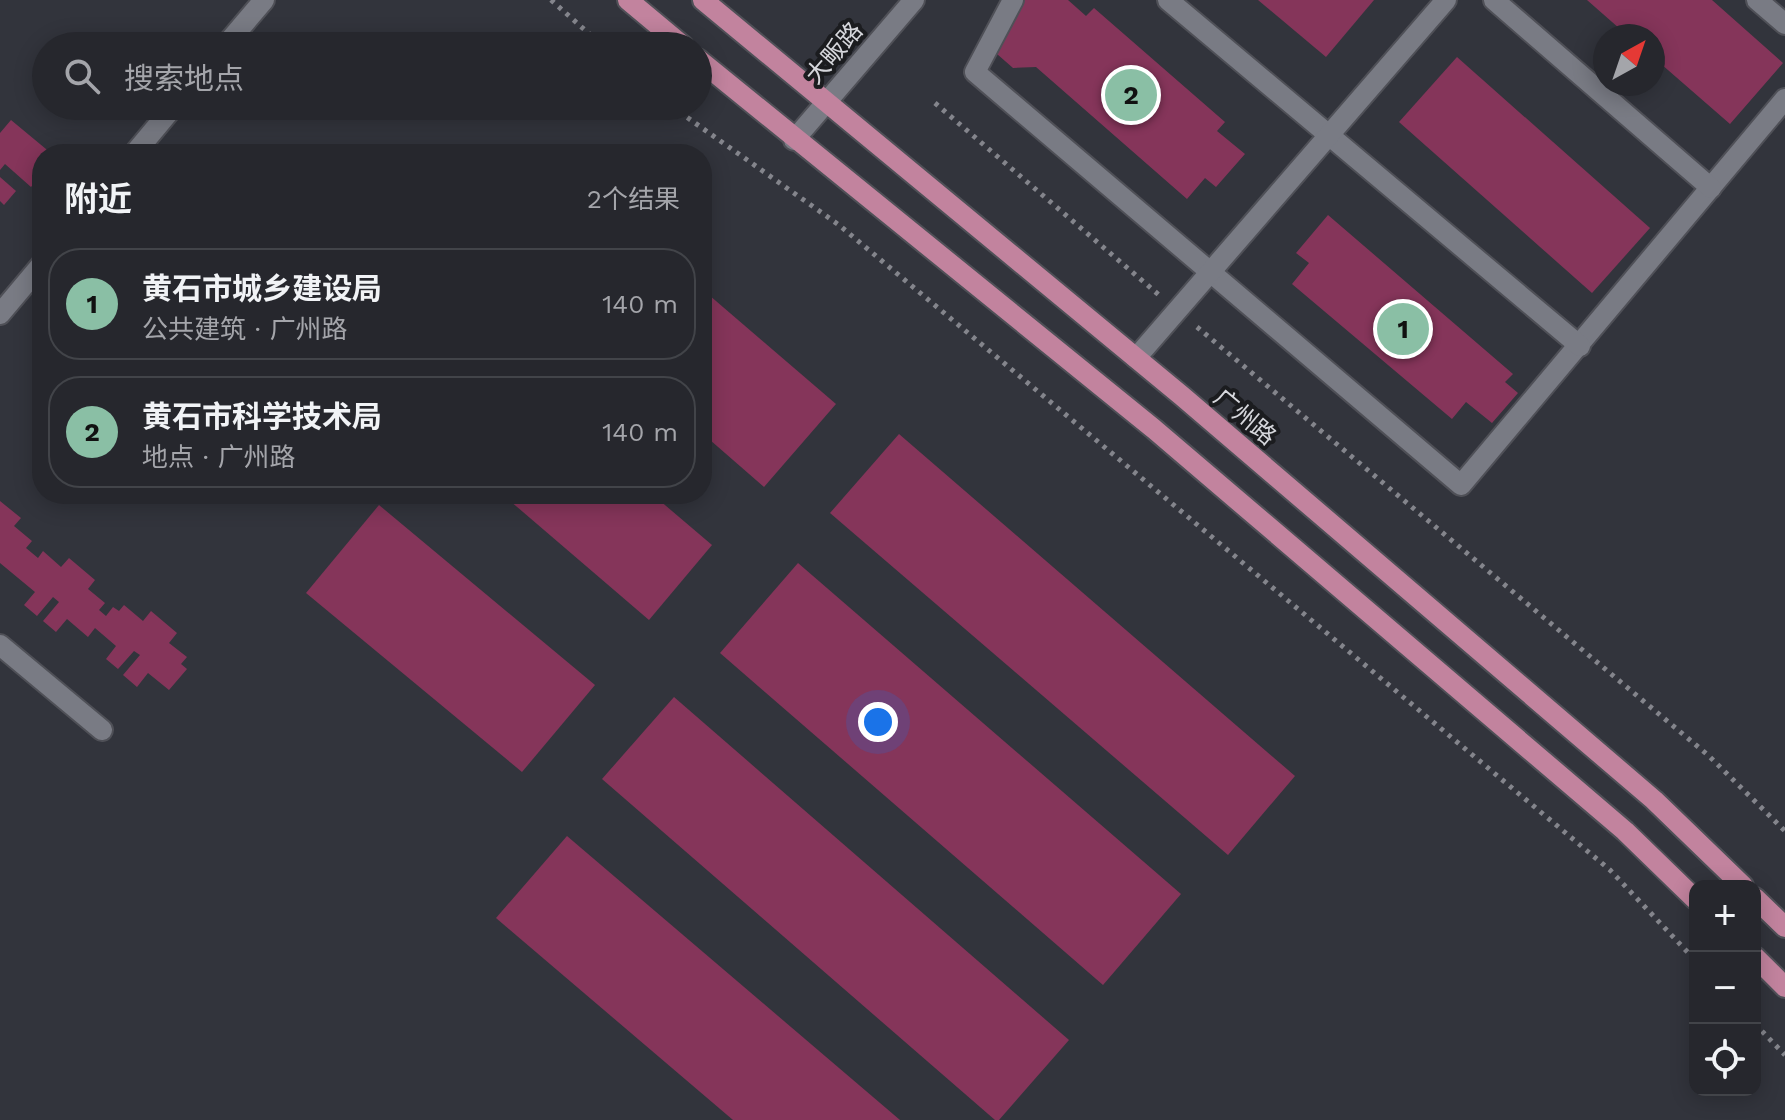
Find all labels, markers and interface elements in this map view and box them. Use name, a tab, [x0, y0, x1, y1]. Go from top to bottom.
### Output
street label: 大畈路	[800, 17, 868, 89]
north arrow	[1593, 24, 1665, 96]
search box	[32, 32, 712, 120]
icon: search	[60, 54, 104, 98]
text: 搜索地点	[124, 61, 244, 96]
pin: 2	[1105, 65, 1157, 125]
text: 附近	[64, 179, 132, 219]
text: 2个结果	[587, 184, 680, 214]
text: 黄石市城乡建设局	[142, 271, 382, 306]
text: 1	[86, 289, 98, 319]
text: 140 m	[602, 289, 678, 319]
pin: 1	[1377, 299, 1429, 359]
text: 公共建筑 · 广州路	[142, 314, 348, 344]
street label: 广州路	[1208, 383, 1282, 451]
text: 黄石市科学技术局	[142, 399, 382, 434]
text: 2	[84, 417, 100, 447]
text: 140 m	[602, 417, 678, 447]
text: 地点 · 广州路	[142, 442, 296, 472]
your location	[858, 702, 898, 742]
map controls	[1689, 880, 1761, 1096]
button: +	[1689, 880, 1761, 952]
button: −	[1689, 952, 1761, 1024]
button: locate	[1689, 1024, 1761, 1096]

